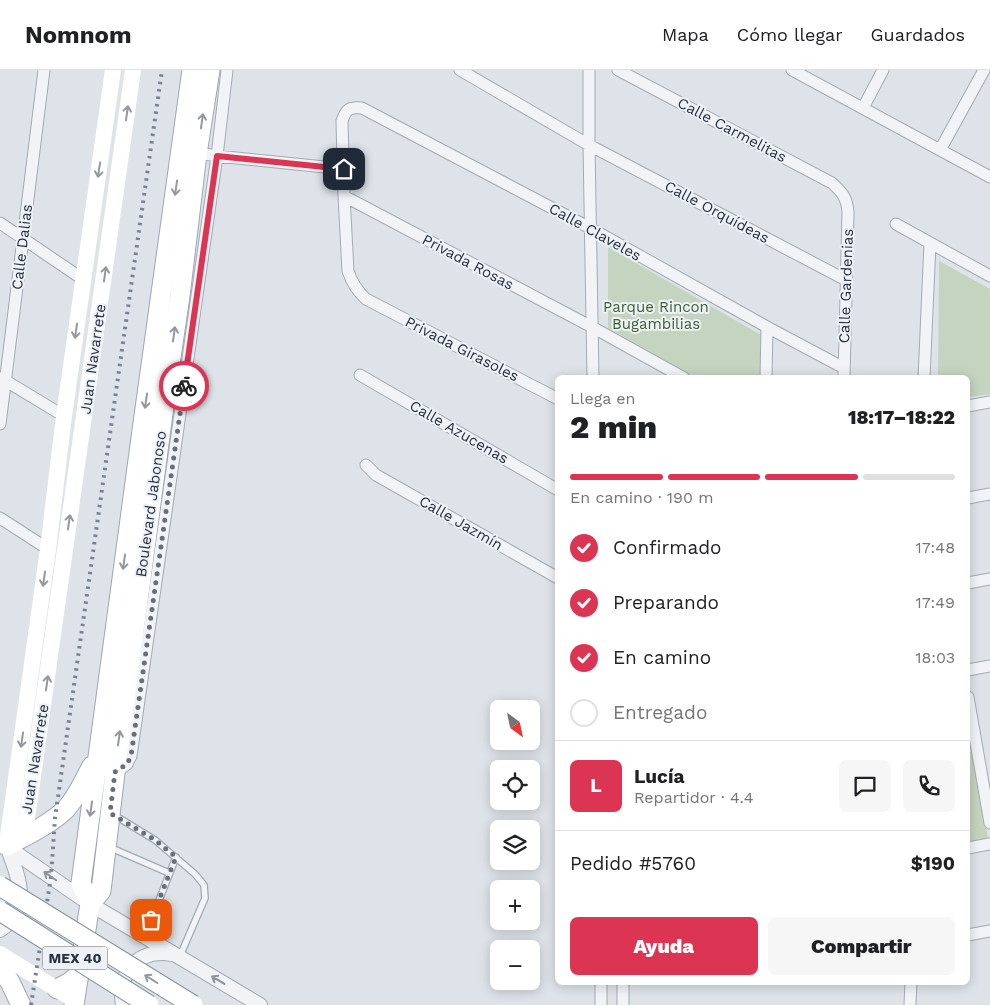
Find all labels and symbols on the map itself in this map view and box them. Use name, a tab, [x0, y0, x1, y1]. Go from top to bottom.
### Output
street label: Calle Carmelitas	[674, 94, 790, 166]
one-way arrow	[122, 106, 132, 122]
one-way arrow	[198, 113, 208, 129]
pin	[323, 148, 365, 190]
one-way arrow	[94, 162, 104, 178]
street label: Calle Orquídeas	[662, 177, 772, 247]
one-way arrow	[171, 179, 181, 195]
street label: Calle Claveles	[546, 199, 644, 265]
street label: Calle Dalias	[8, 203, 36, 291]
street label: Calle Gardenias	[835, 228, 857, 344]
street label: Privada Rosas	[419, 230, 517, 294]
one-way arrow	[100, 267, 110, 283]
park label: Parque Rincon Bugambilias	[603, 298, 709, 333]
street label: Juan Navarrete	[76, 303, 110, 415]
street label: Privada Girasoles	[402, 313, 522, 386]
one-way arrow	[71, 323, 81, 339]
one-way arrow	[170, 326, 180, 342]
courier	[159, 361, 209, 411]
one-way arrow	[141, 392, 151, 408]
street label: Calle Azucenas	[406, 396, 512, 468]
street label: Boulevard Jabonoso	[132, 430, 170, 578]
street label: Calle Jazmín	[416, 492, 506, 554]
one-way arrow	[64, 514, 74, 530]
one-way arrow	[119, 553, 129, 569]
one-way arrow	[39, 571, 49, 587]
one-way arrow	[42, 675, 52, 691]
north arrow	[490, 700, 540, 750]
street label: Juan Navarrete	[17, 703, 53, 815]
one-way arrow	[115, 730, 125, 746]
one-way arrow	[16, 732, 26, 748]
one-way arrow	[85, 801, 95, 817]
one-way arrow	[44, 871, 57, 882]
pin	[130, 899, 172, 941]
road number: MEX 40	[42, 946, 108, 970]
one-way arrow	[145, 974, 159, 984]
one-way arrow	[212, 974, 226, 984]

